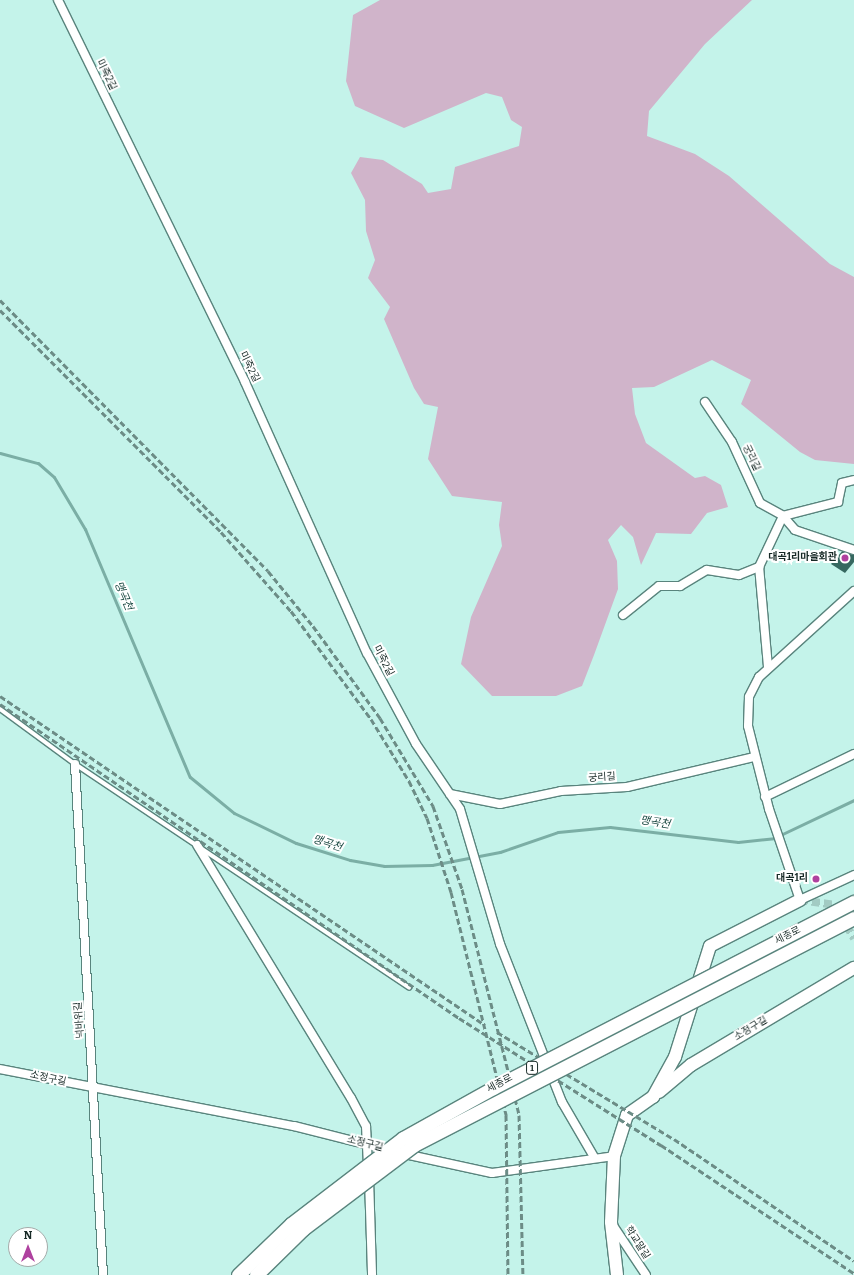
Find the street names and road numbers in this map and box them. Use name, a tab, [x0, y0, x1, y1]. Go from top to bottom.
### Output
street label: 미죽2길	[93, 58, 119, 92]
street label: 미죽2길	[236, 350, 262, 384]
street label: 궁리길	[740, 443, 762, 473]
street label: 미죽2길	[370, 644, 396, 678]
street label: 궁리길	[588, 771, 616, 785]
street label: 세종로	[773, 924, 803, 948]
street label: 넉바위길	[73, 1001, 87, 1039]
street label: 소정구길	[732, 1014, 770, 1044]
road number: 1	[526, 1061, 538, 1075]
street label: 소정구길	[29, 1069, 67, 1089]
street label: 세종로	[485, 1072, 515, 1096]
street label: 소정구길	[346, 1134, 384, 1154]
street label: 학교말길	[622, 1224, 652, 1262]

